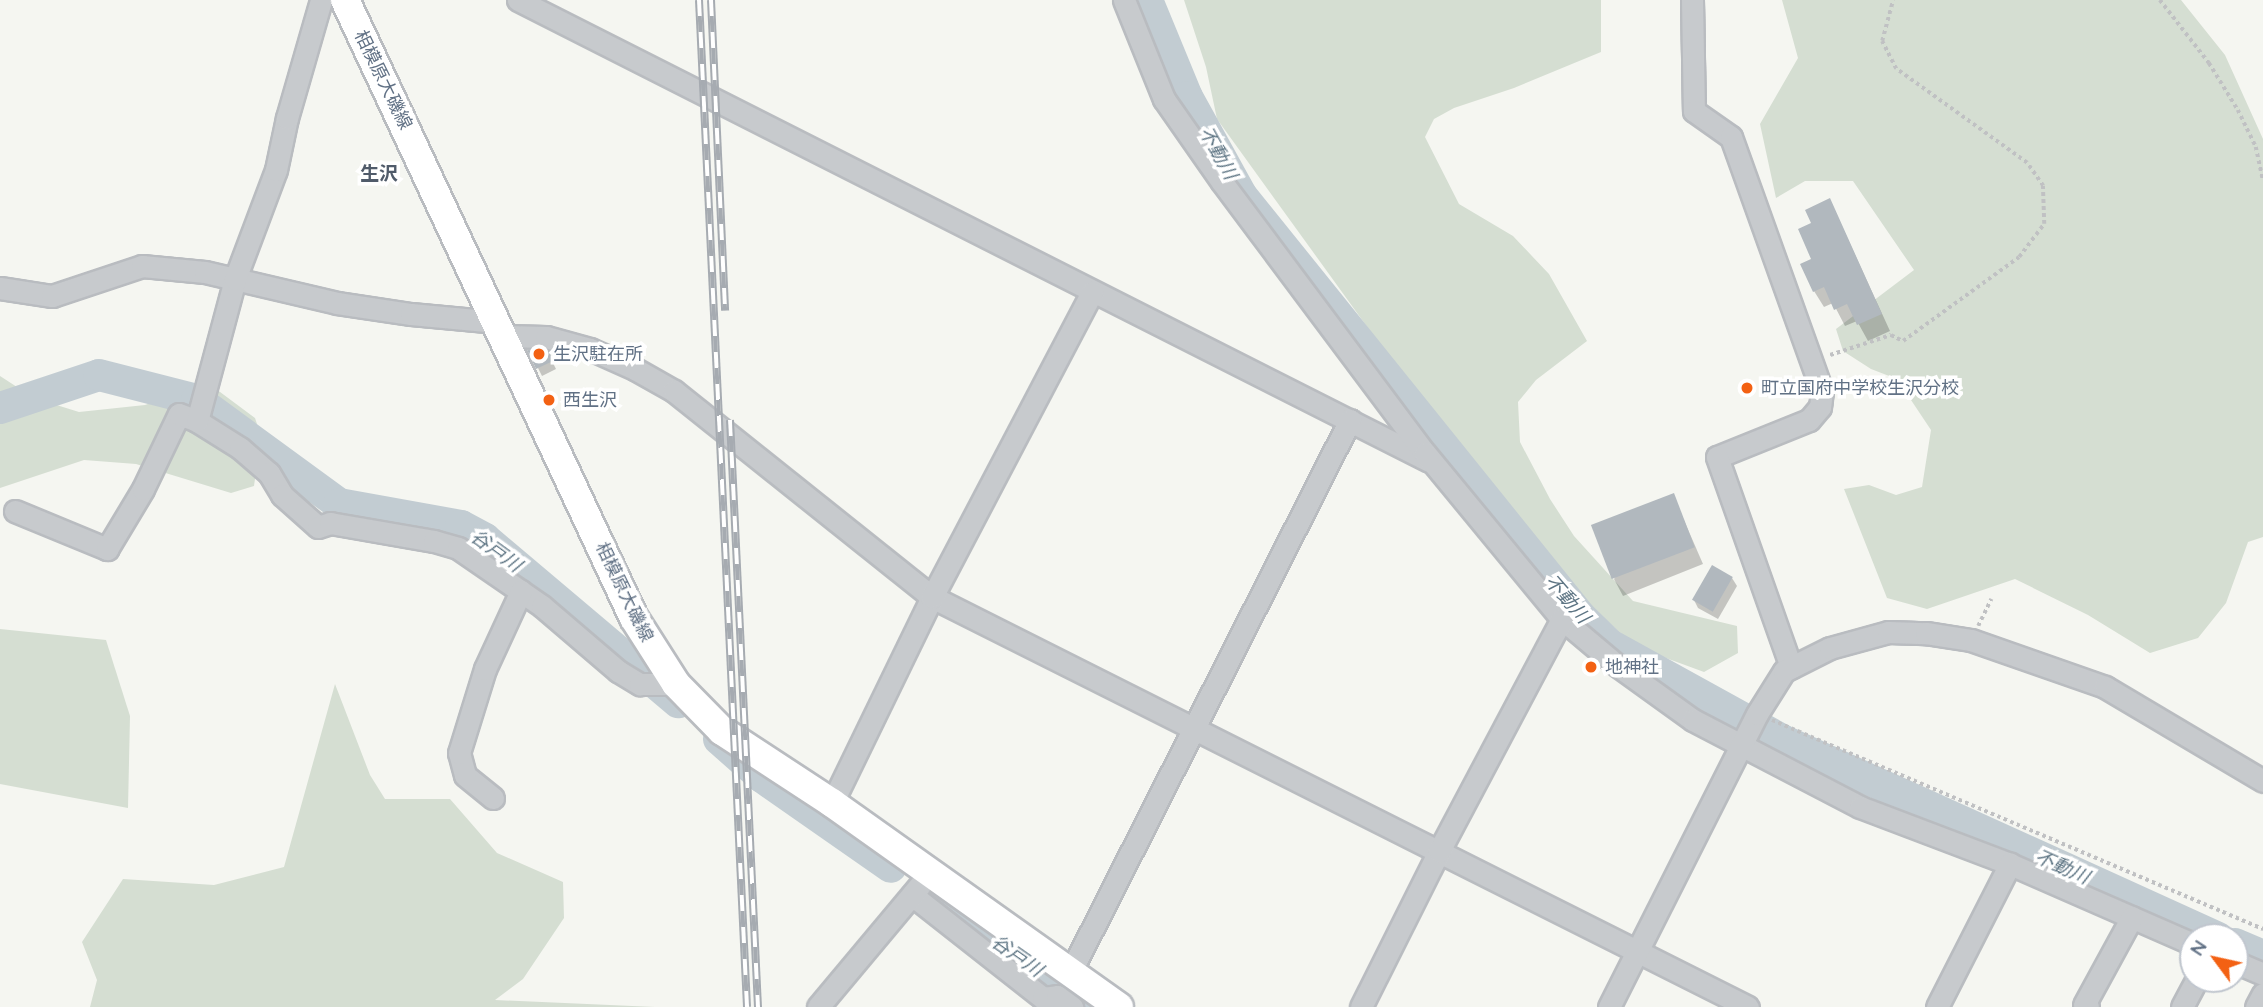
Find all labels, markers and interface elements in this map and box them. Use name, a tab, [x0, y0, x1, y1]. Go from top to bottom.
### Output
street label: 相模原大磯線	[350, 27, 416, 133]
water label: 不動川	[1194, 123, 1242, 183]
district label: 生沢	[360, 163, 398, 185]
place label: 生沢駐在所	[553, 343, 643, 365]
marker: 生沢駐在所	[531, 346, 547, 362]
place label: 町立国府中学校生沢分校	[1761, 377, 1959, 399]
marker: 町立国府中学校生沢分校	[1739, 380, 1755, 396]
place label: 西生沢	[563, 389, 617, 411]
marker: 西生沢	[541, 392, 557, 408]
water label: 谷戸川	[466, 525, 526, 577]
street label: 相模原大磯線	[591, 539, 657, 645]
water label: 不動川	[1540, 570, 1594, 628]
place label: 地神社	[1605, 656, 1659, 678]
marker: 地神社	[1583, 659, 1599, 675]
water label: 不動川	[2031, 845, 2093, 889]
north arrow	[2179, 923, 2249, 993]
water label: 谷戸川	[987, 930, 1047, 982]
text: N	[2184, 935, 2212, 960]

